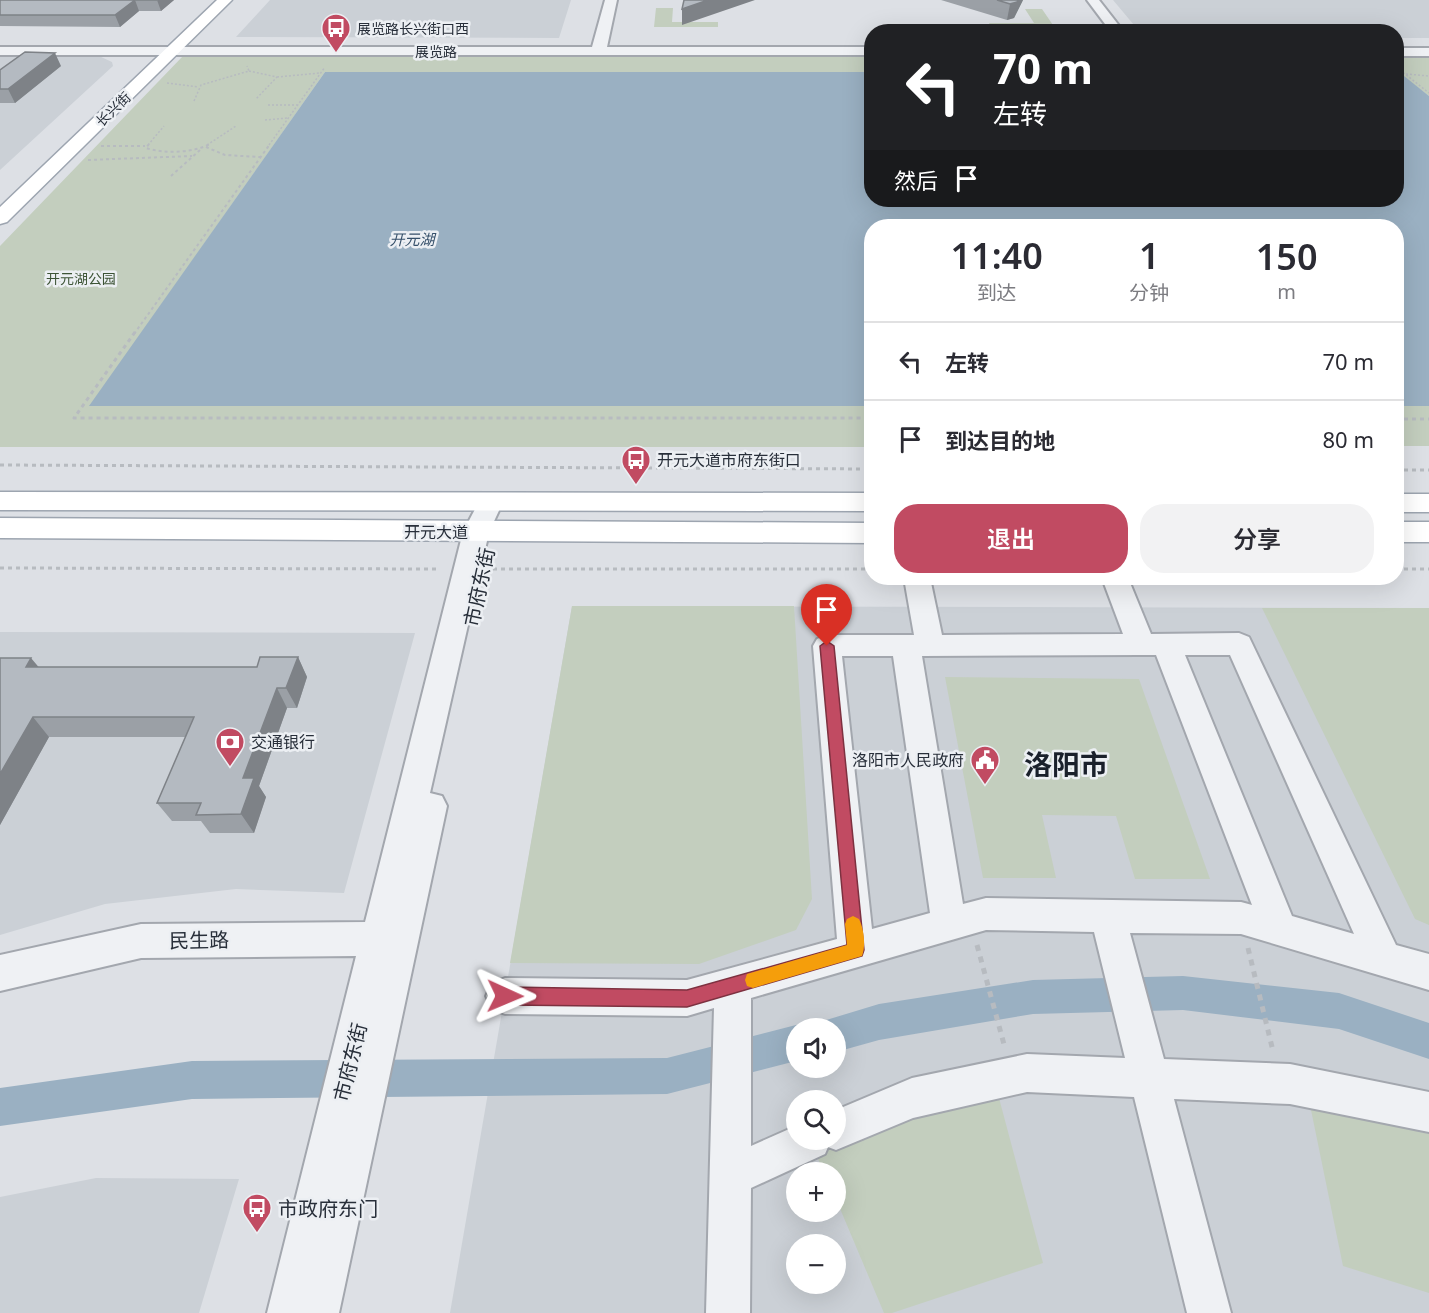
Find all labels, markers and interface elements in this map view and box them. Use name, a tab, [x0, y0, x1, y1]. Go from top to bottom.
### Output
bus stop icon: 展览路长兴街口西	[320, 12, 352, 54]
place label: 展览路长兴街口西	[357, 19, 469, 38]
text: 70 m	[993, 39, 1093, 96]
street label: 展览路	[415, 42, 457, 61]
icon: left	[894, 48, 972, 126]
street label: 长兴街	[91, 88, 135, 130]
text: 左转	[993, 95, 1047, 132]
icon: arrive	[950, 162, 983, 195]
text: 然后	[894, 165, 938, 195]
water label: 开元湖	[389, 229, 436, 249]
text: 11:40	[950, 231, 1043, 280]
text: 1	[1139, 231, 1160, 280]
text: 150	[1256, 232, 1318, 281]
park label: 开元湖公园	[46, 269, 116, 288]
text: m	[1277, 278, 1296, 305]
text: 到达	[977, 279, 1017, 306]
text: 分钟	[1129, 279, 1169, 306]
icon: left	[894, 345, 927, 378]
text: 70 m	[1323, 346, 1374, 376]
text: 左转	[945, 347, 989, 377]
icon: arrive	[894, 423, 927, 456]
text: 80 m	[1323, 424, 1374, 454]
text: 到达目的地	[945, 425, 1055, 455]
bus stop icon: 开元大道市府东街口	[620, 444, 652, 486]
place label: 开元大道市府东街口	[657, 449, 801, 471]
button: 退出	[894, 504, 1128, 573]
button: 分享	[1140, 504, 1374, 573]
street label: 开元大道	[404, 521, 468, 543]
street label: 市府东街	[457, 545, 501, 629]
pin	[801, 584, 852, 646]
icon: arrive	[810, 593, 843, 626]
bank icon: 交通银行	[214, 726, 246, 768]
place label: 交通银行	[251, 731, 315, 753]
public building icon: 洛阳市人民政府	[969, 744, 1001, 786]
district label: 洛阳市	[1024, 745, 1108, 783]
place label: 洛阳市人民政府	[852, 749, 964, 771]
street label: 民生路	[169, 926, 229, 954]
position arrow	[473, 964, 537, 1028]
map controls	[786, 1018, 846, 1294]
button: sound	[786, 1018, 846, 1078]
street label: 市府东街	[327, 1020, 373, 1104]
button: search	[786, 1090, 846, 1150]
button: +	[786, 1162, 846, 1222]
bus stop icon: 市政府东门	[241, 1192, 273, 1234]
place label: 市政府东门	[278, 1195, 378, 1222]
button: −	[786, 1234, 846, 1294]

